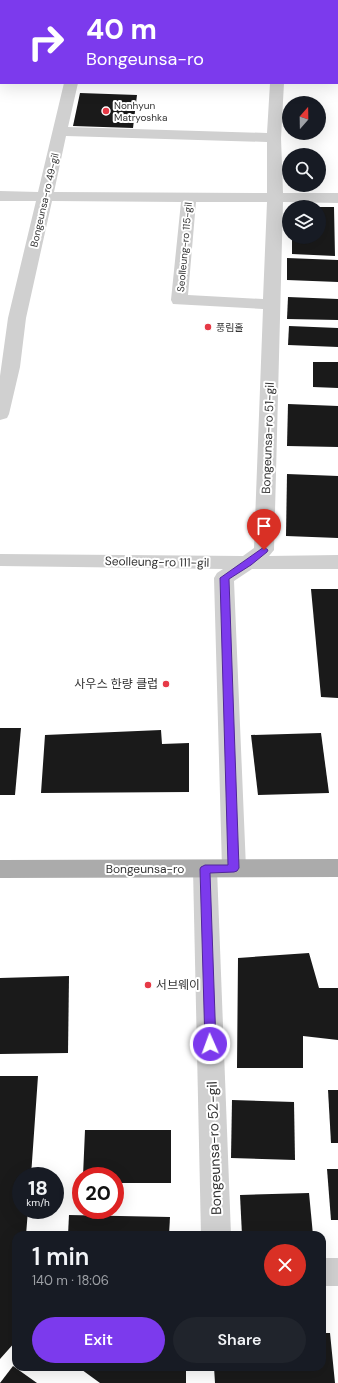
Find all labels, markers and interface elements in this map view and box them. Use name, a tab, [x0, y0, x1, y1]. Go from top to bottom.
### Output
text: 40 m	[86, 11, 157, 48]
icon: right	[20, 16, 72, 68]
text: Bongeunsa-ro	[86, 47, 204, 71]
north arrow	[282, 96, 326, 140]
map controls	[282, 96, 326, 244]
place label: Nonhyun Matryoshka	[114, 99, 168, 124]
marker: Nonhyun Matryoshka	[101, 106, 111, 116]
button: search	[282, 148, 326, 192]
street label: Bongeunsa-ro 49-gil	[27, 152, 62, 248]
button: layers	[282, 200, 326, 244]
street label: Seolleung-ro 115-gil	[174, 202, 195, 292]
place label: 풍림홀	[216, 321, 244, 334]
marker: 풍림홀	[203, 322, 213, 332]
street label: Bongeunsa-ro 51-gil	[258, 382, 278, 494]
pin	[247, 509, 281, 550]
icon: arrive	[253, 515, 275, 537]
street label: Seolleung-ro 111-gil	[105, 553, 209, 571]
place label: 사우스 한량 클럽	[74, 676, 158, 692]
marker: 사우스 한량 클럽	[161, 679, 171, 689]
street label: Bongeunsa-ro	[106, 861, 184, 877]
place label: 서브웨이	[156, 977, 200, 993]
marker: 서브웨이	[143, 980, 153, 990]
position arrow	[189, 1023, 231, 1065]
street label: Bongeunsa-ro 52-gil	[203, 1081, 225, 1215]
speed limit sign: 20	[72, 1167, 124, 1219]
text: 18	[28, 1175, 48, 1201]
text: km/h	[26, 1196, 50, 1209]
text: 1 min	[32, 1241, 89, 1272]
button: close	[264, 1244, 306, 1286]
text: 140 m · 18:06	[32, 1272, 109, 1289]
button: Exit	[32, 1317, 165, 1363]
button: Share	[173, 1317, 306, 1363]

